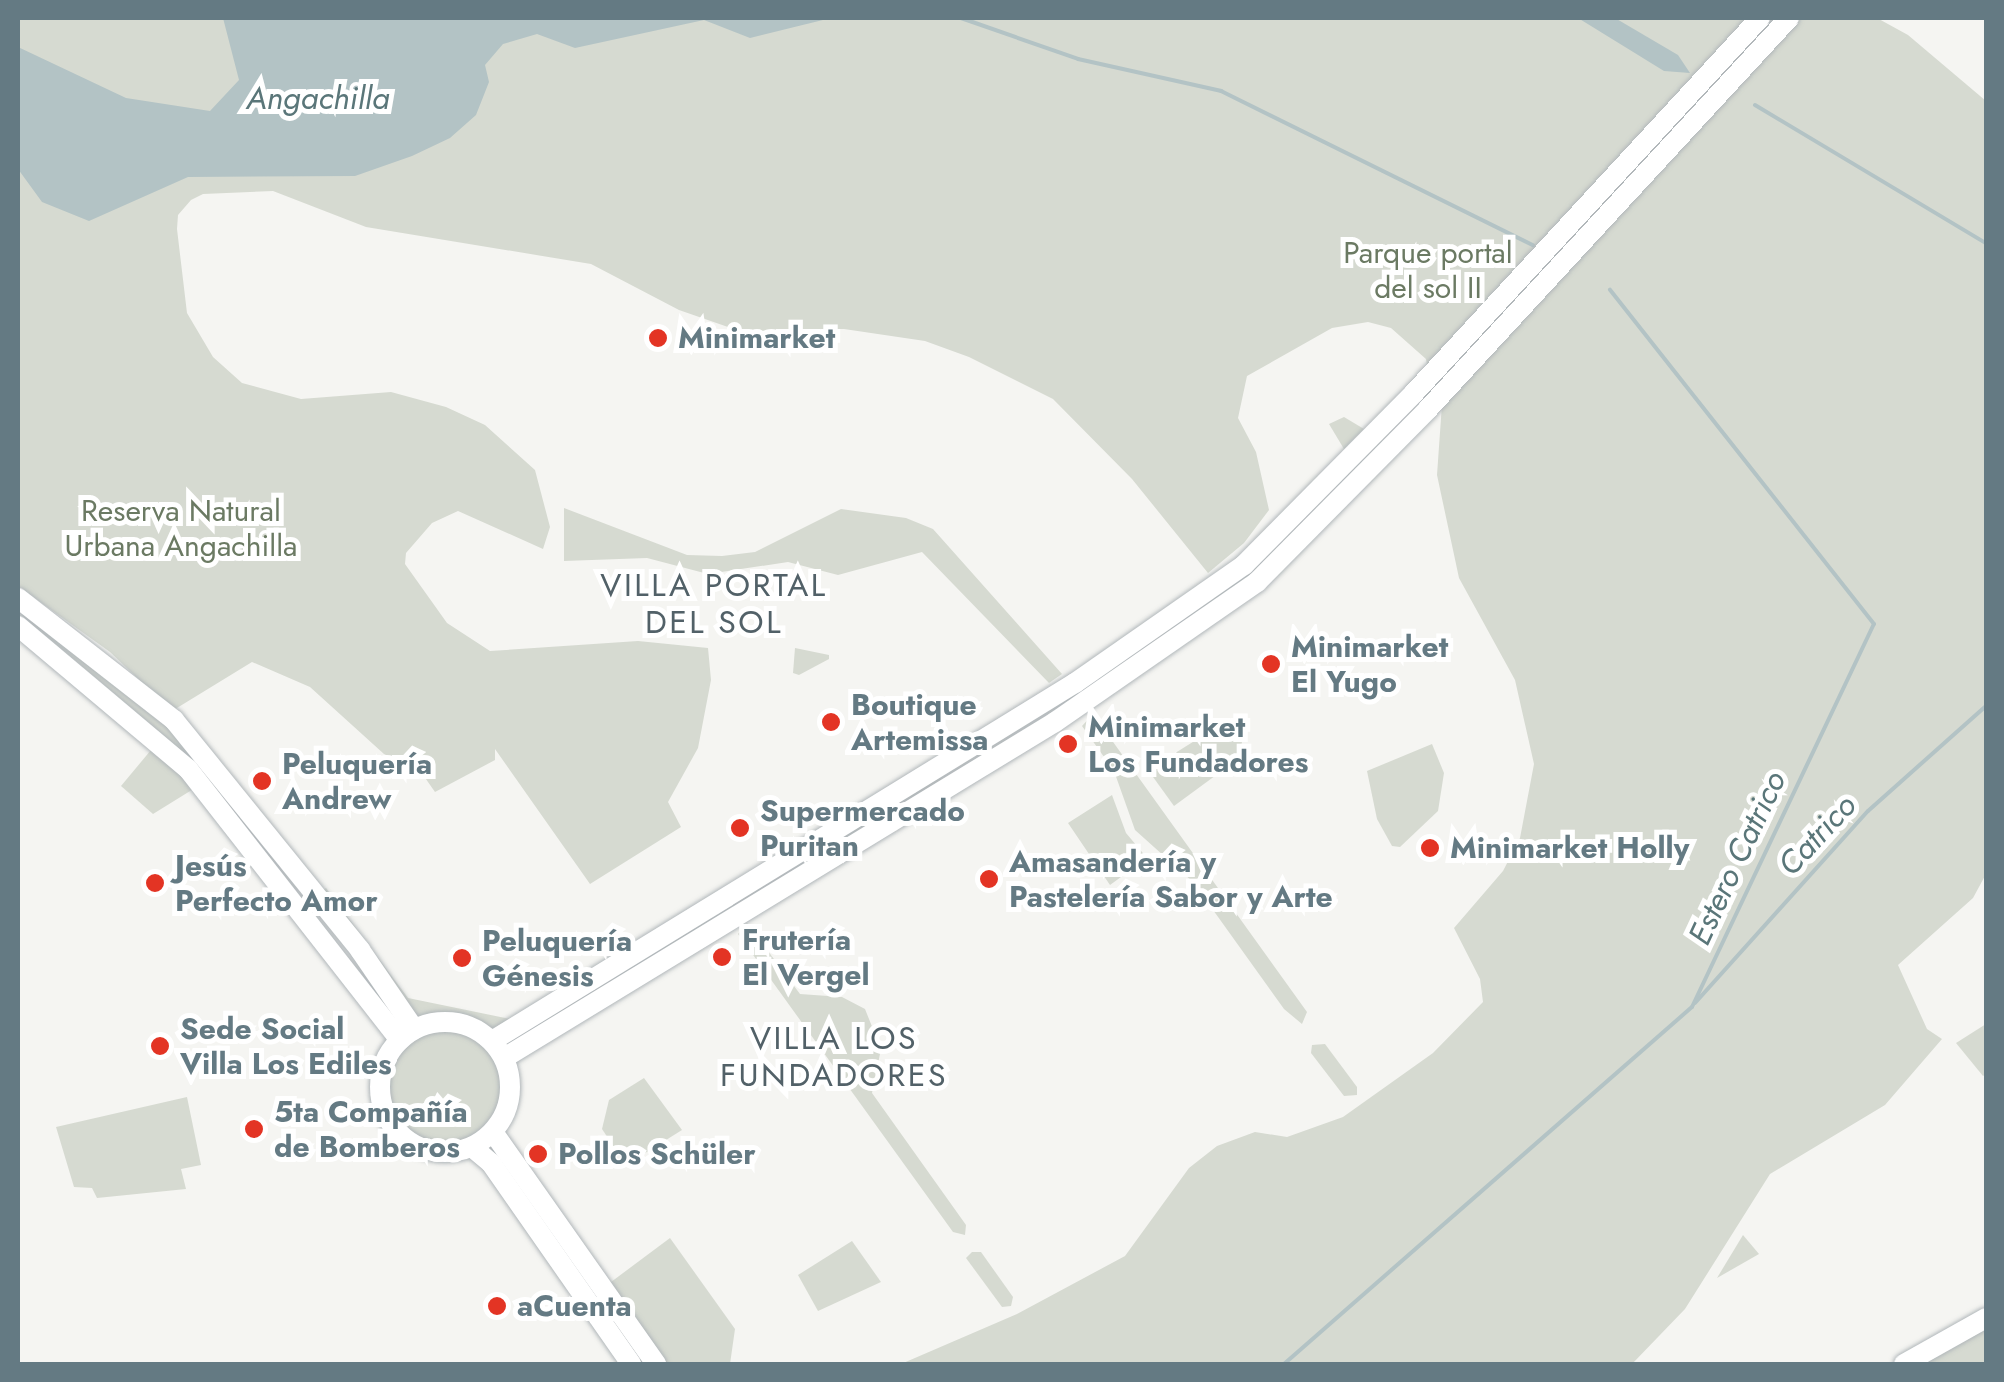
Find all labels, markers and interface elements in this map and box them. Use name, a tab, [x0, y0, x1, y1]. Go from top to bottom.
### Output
water label: Angachilla	[246, 79, 390, 117]
park label: Parque portal del sol II	[1343, 235, 1513, 306]
place label: Minimarket	[678, 320, 835, 356]
marker: Minimarket	[647, 327, 669, 349]
park label: Reserva Natural Urbana Angachilla	[65, 493, 297, 564]
district label: VILLA PORTAL DEL SOL	[600, 567, 828, 642]
place label: Minimarket El Yugo	[1291, 629, 1448, 700]
marker: Minimarket El Yugo	[1260, 653, 1282, 675]
place label: Boutique Artemissa	[851, 687, 989, 758]
place label: Minimarket Los Fundadores	[1088, 709, 1308, 780]
marker: Boutique Artemissa	[820, 711, 842, 733]
marker: Minimarket Los Fundadores	[1057, 733, 1079, 755]
place label: Peluquería Andrew	[282, 746, 432, 816]
water label: Estero Catrico	[1680, 765, 1794, 951]
marker: Peluquería Andrew	[251, 770, 273, 792]
water label: Catrico	[1770, 786, 1864, 884]
place label: Supermercado Puritan	[760, 793, 965, 864]
marker: Supermercado Puritan	[729, 817, 751, 839]
place label: Minimarket Holly	[1450, 830, 1689, 866]
marker: Minimarket Holly	[1419, 837, 1441, 859]
place label: Amasandería y Pastelería Sabor y Arte	[1009, 844, 1333, 914]
place label: Jesús Perfecto Amor	[175, 848, 378, 918]
marker: Amasandería y Pastelería Sabor y Arte	[978, 868, 1000, 890]
marker: Jesús Perfecto Amor	[144, 872, 166, 894]
place label: Frutería El Vergel	[742, 922, 869, 992]
place label: Peluquería Génesis	[482, 923, 632, 994]
marker: Frutería El Vergel	[711, 946, 733, 968]
marker: Peluquería Génesis	[451, 947, 473, 969]
place label: Sede Social Villa Los Ediles	[180, 1011, 392, 1082]
district label: VILLA LOS FUNDADORES	[720, 1020, 948, 1095]
marker: Sede Social Villa Los Ediles	[149, 1035, 171, 1057]
place label: 5ta Compañía de Bomberos	[274, 1094, 468, 1164]
marker: 5ta Compañía de Bomberos	[243, 1118, 265, 1140]
place label: Pollos Schüler	[558, 1136, 756, 1172]
marker: Pollos Schüler	[527, 1143, 549, 1165]
place label: aCuenta	[517, 1288, 632, 1324]
marker: aCuenta	[486, 1295, 508, 1317]

